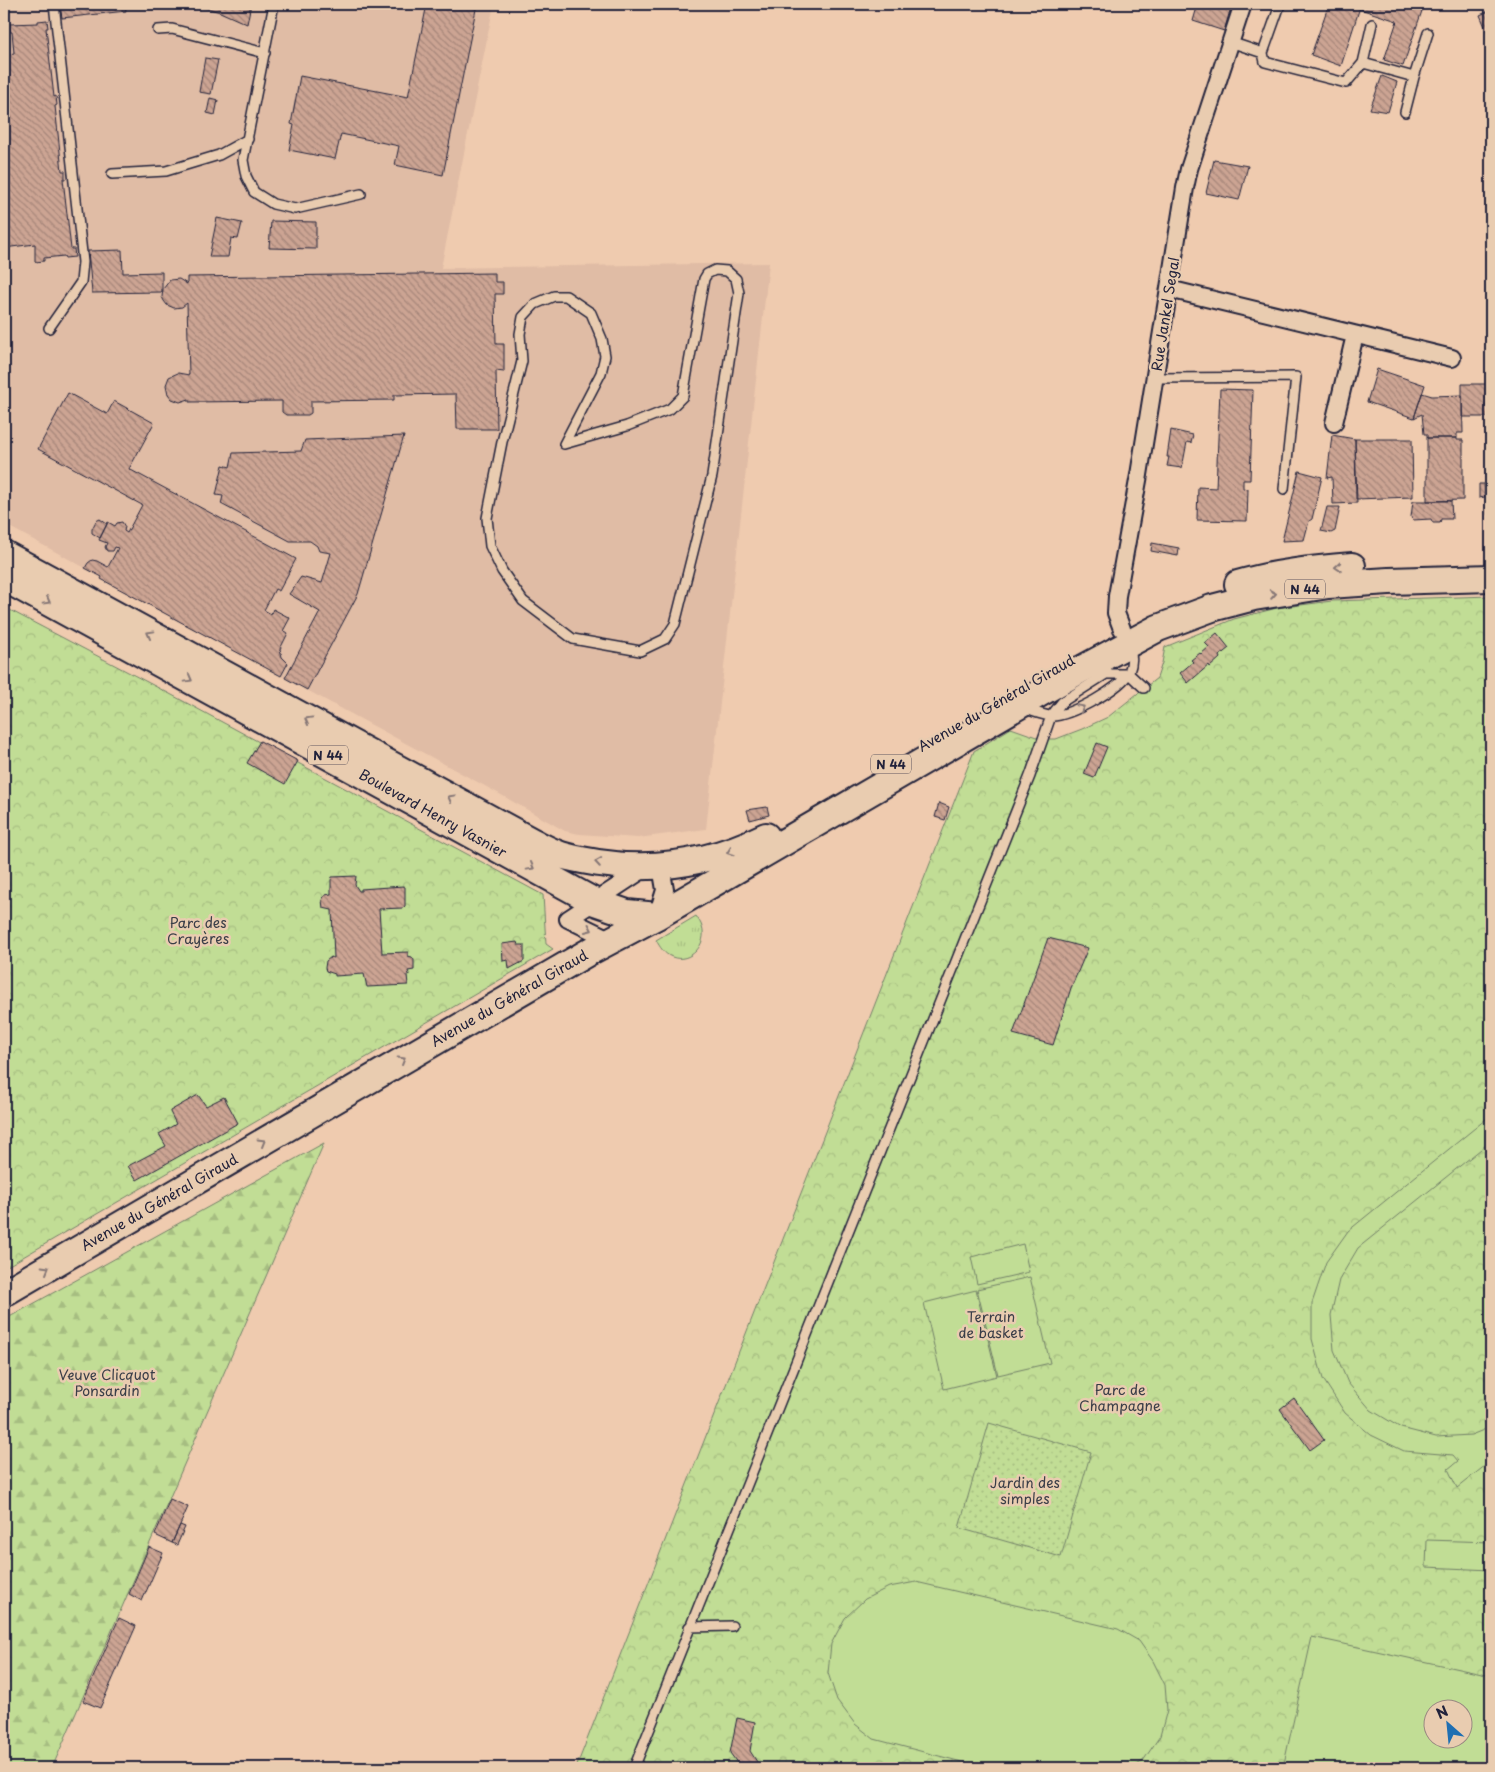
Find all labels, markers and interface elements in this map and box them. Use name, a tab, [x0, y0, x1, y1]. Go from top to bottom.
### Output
street label: Rue Jankel Segal	[1146, 256, 1184, 372]
one-way arrow	[1333, 561, 1341, 572]
road number: N 44	[1285, 580, 1325, 598]
one-way arrow	[1268, 590, 1277, 600]
one-way arrow	[41, 595, 50, 605]
one-way arrow	[146, 630, 155, 640]
street label: Avenue du Général Giraud	[914, 649, 1079, 757]
one-way arrow	[184, 673, 193, 683]
one-way arrow	[1075, 704, 1084, 714]
one-way arrow	[304, 716, 313, 726]
road number: N 44	[308, 746, 348, 764]
road number: N 44	[871, 754, 911, 774]
street label: Boulevard Henry Vasnier	[355, 764, 511, 863]
one-way arrow	[447, 794, 456, 804]
one-way arrow	[726, 846, 735, 856]
one-way arrow	[594, 858, 603, 868]
one-way arrow	[526, 860, 535, 870]
park label: Parc des Crayères	[167, 912, 229, 949]
one-way arrow	[584, 923, 593, 934]
street label: Avenue du Général Giraud	[427, 944, 592, 1052]
one-way arrow	[396, 1057, 405, 1067]
one-way arrow	[256, 1139, 265, 1149]
street label: Avenue du Général Giraud	[77, 1148, 242, 1256]
one-way arrow	[40, 1265, 49, 1275]
park label: Terrain de basket	[959, 1306, 1024, 1343]
park label: Veuve Clicquot Ponsardin	[59, 1364, 156, 1401]
park label: Parc de Champagne	[1079, 1379, 1161, 1416]
park label: Jardin des simples	[990, 1472, 1060, 1509]
north arrow	[1422, 1700, 1472, 1750]
text: N	[1432, 1700, 1452, 1724]

